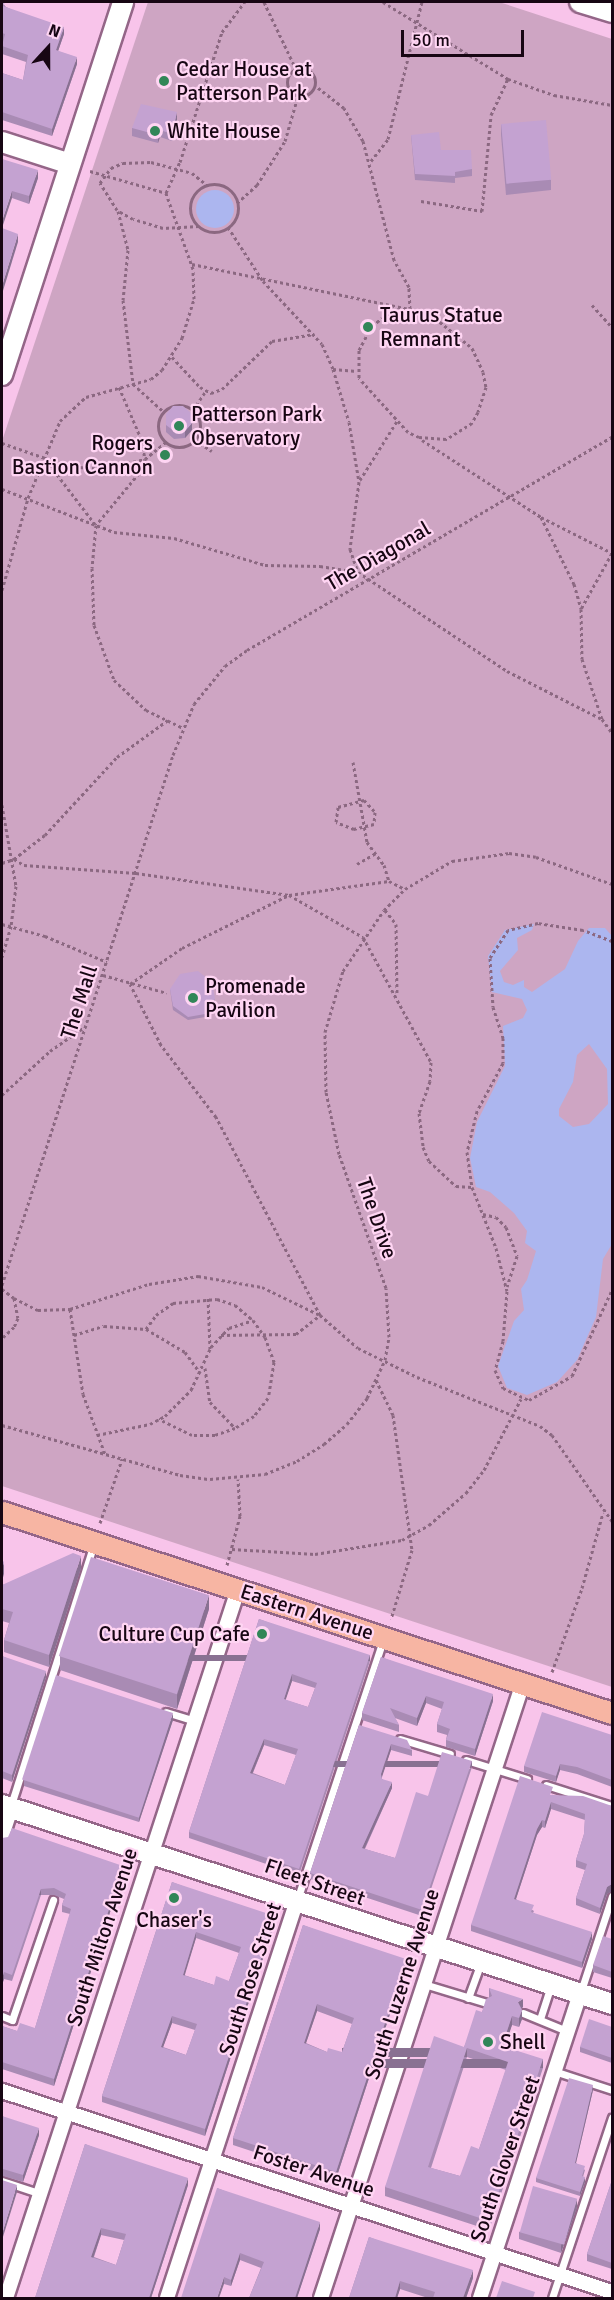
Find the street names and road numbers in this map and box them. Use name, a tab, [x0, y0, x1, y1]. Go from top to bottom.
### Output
street label: The Diagonal	[321, 516, 435, 596]
street label: The Mall	[55, 962, 103, 1042]
street label: The Drive	[351, 1174, 403, 1262]
street label: Eastern Avenue	[237, 1579, 377, 1645]
street label: South Milton Avenue	[61, 1845, 143, 2029]
street label: Fleet Street	[261, 1853, 369, 1911]
street label: South Luzerne Avenue	[359, 1885, 445, 2083]
street label: South Rose Street	[213, 1899, 287, 2059]
street label: South Glover Street	[465, 2072, 545, 2246]
street label: Foster Avenue	[250, 2140, 378, 2202]

